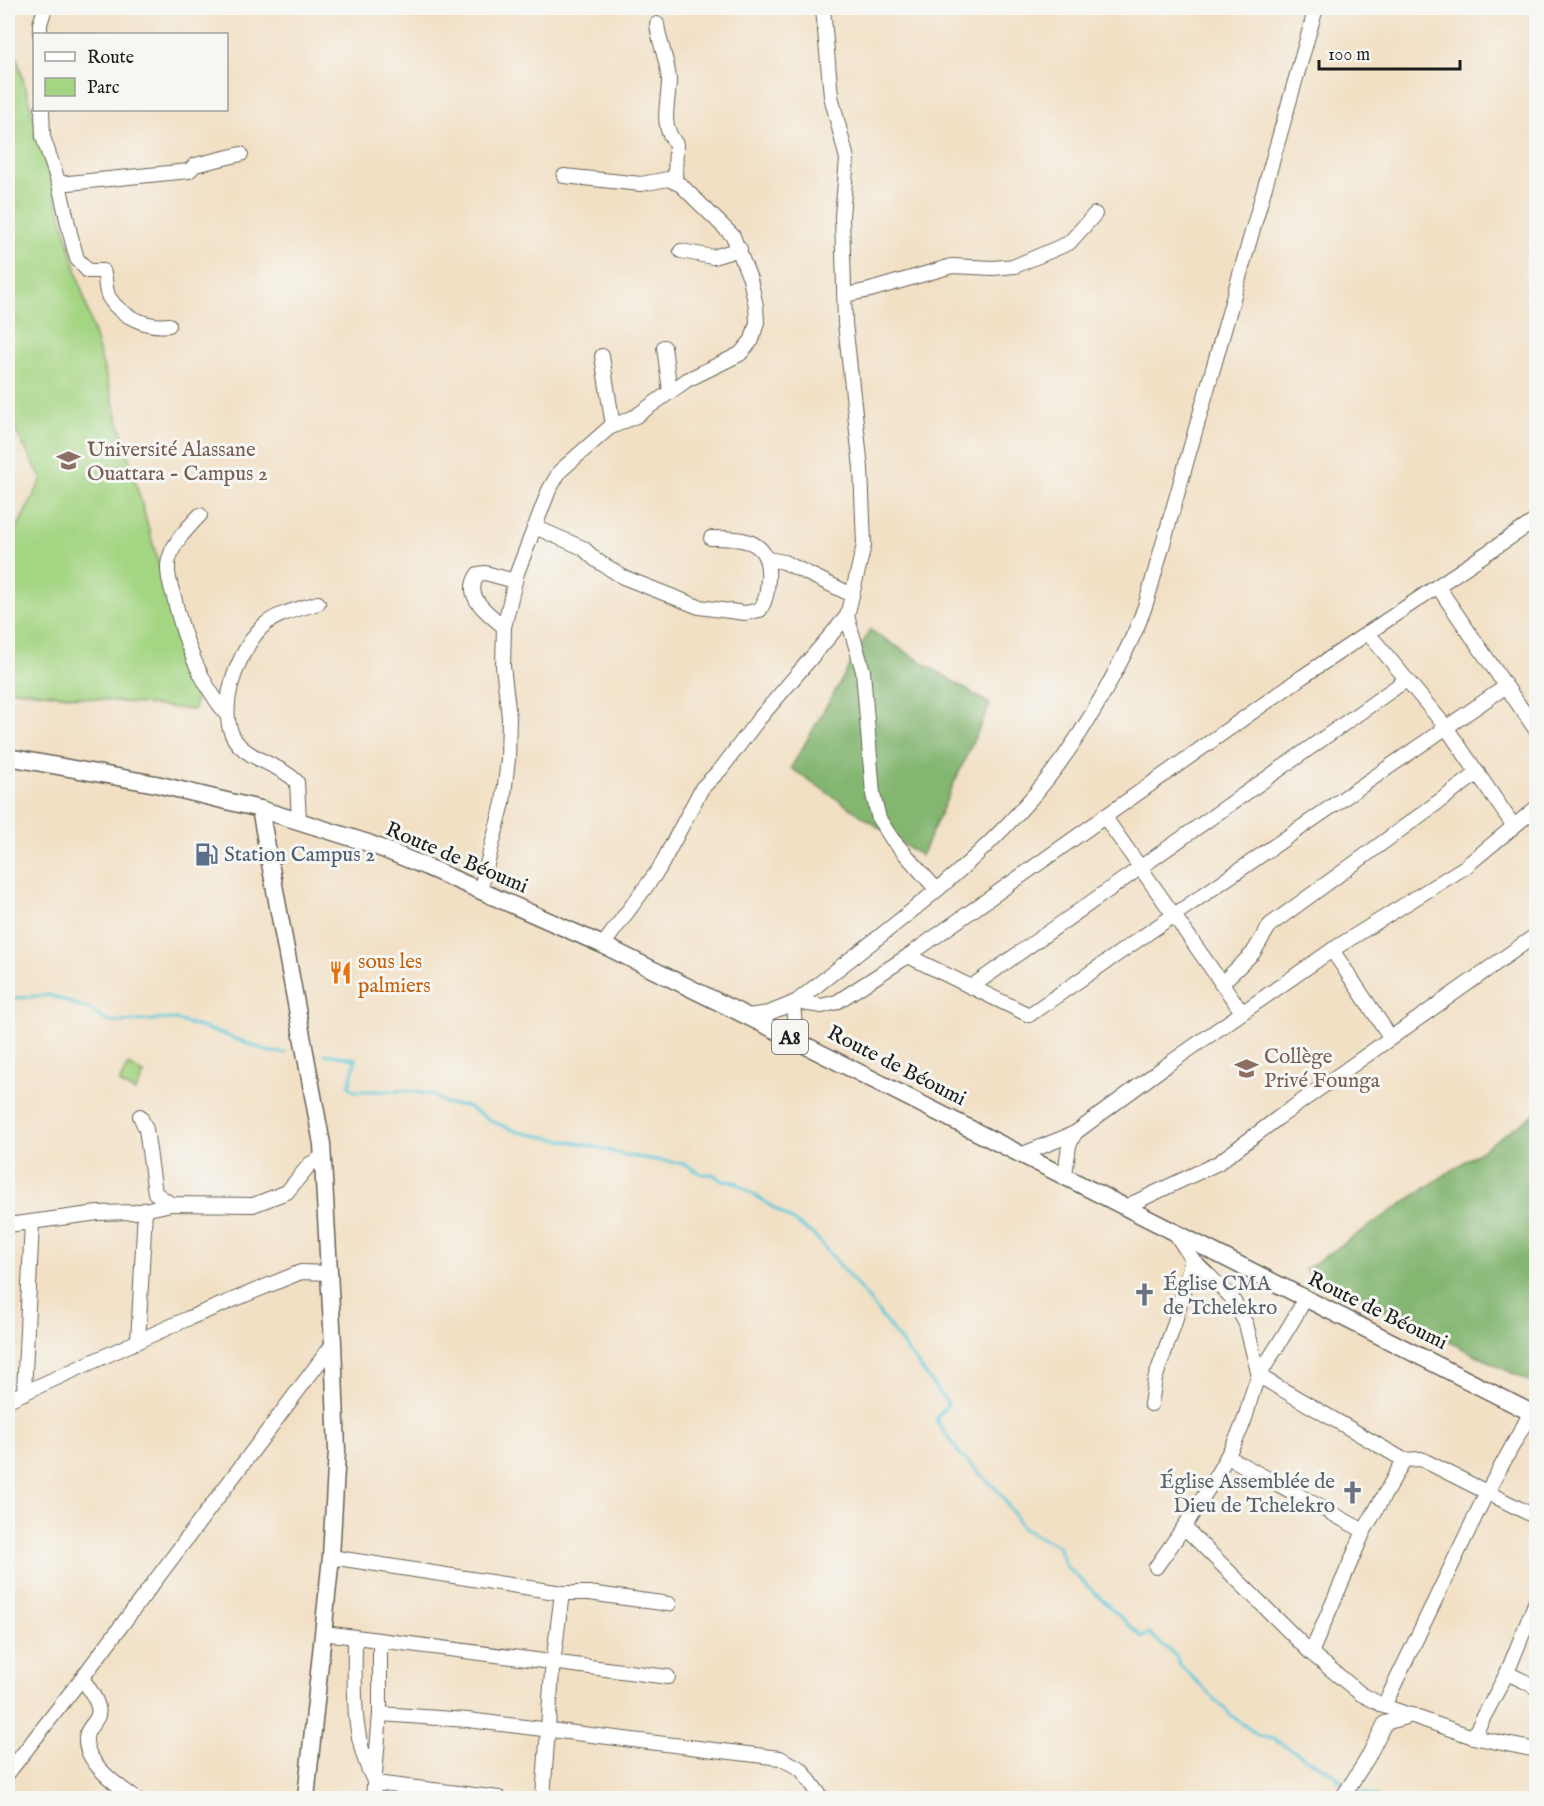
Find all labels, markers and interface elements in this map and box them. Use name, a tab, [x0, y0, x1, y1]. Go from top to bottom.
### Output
legend	[33, 33, 228, 111]
scale bar	[1319, 33, 1460, 71]
text: 100 m	[1328, 44, 1370, 67]
text: Route	[87, 47, 134, 70]
text: Parc	[87, 77, 120, 100]
place label: Université Alassane Ouattara - Campus 2	[87, 437, 268, 488]
school or university icon: Université Alassane Ouattara - Campus 2	[56, 448, 82, 474]
street label: Route de Béoumi	[381, 816, 532, 901]
fuel station icon: Station Campus 2	[193, 841, 219, 867]
place label: Station Campus 2	[224, 842, 375, 869]
place label: sous les palmiers	[358, 949, 431, 1000]
restaurant icon: sous les palmiers	[327, 960, 353, 986]
road number: A8	[772, 1020, 808, 1054]
street label: Route de Béoumi	[822, 1020, 970, 1113]
place label: Collège Privé Founga	[1264, 1044, 1381, 1095]
school or university icon: Collège Privé Founga	[1233, 1055, 1259, 1081]
street label: Route de Béoumi	[1303, 1266, 1452, 1357]
place label: Église CMA de Tchelekro	[1163, 1270, 1277, 1322]
church icon: Église CMA de Tchelekro	[1132, 1282, 1158, 1308]
place label: Église Assemblée de Dieu de Tchelekro	[1160, 1468, 1335, 1520]
church icon: Église Assemblée de Dieu de Tchelekro	[1340, 1480, 1366, 1506]

